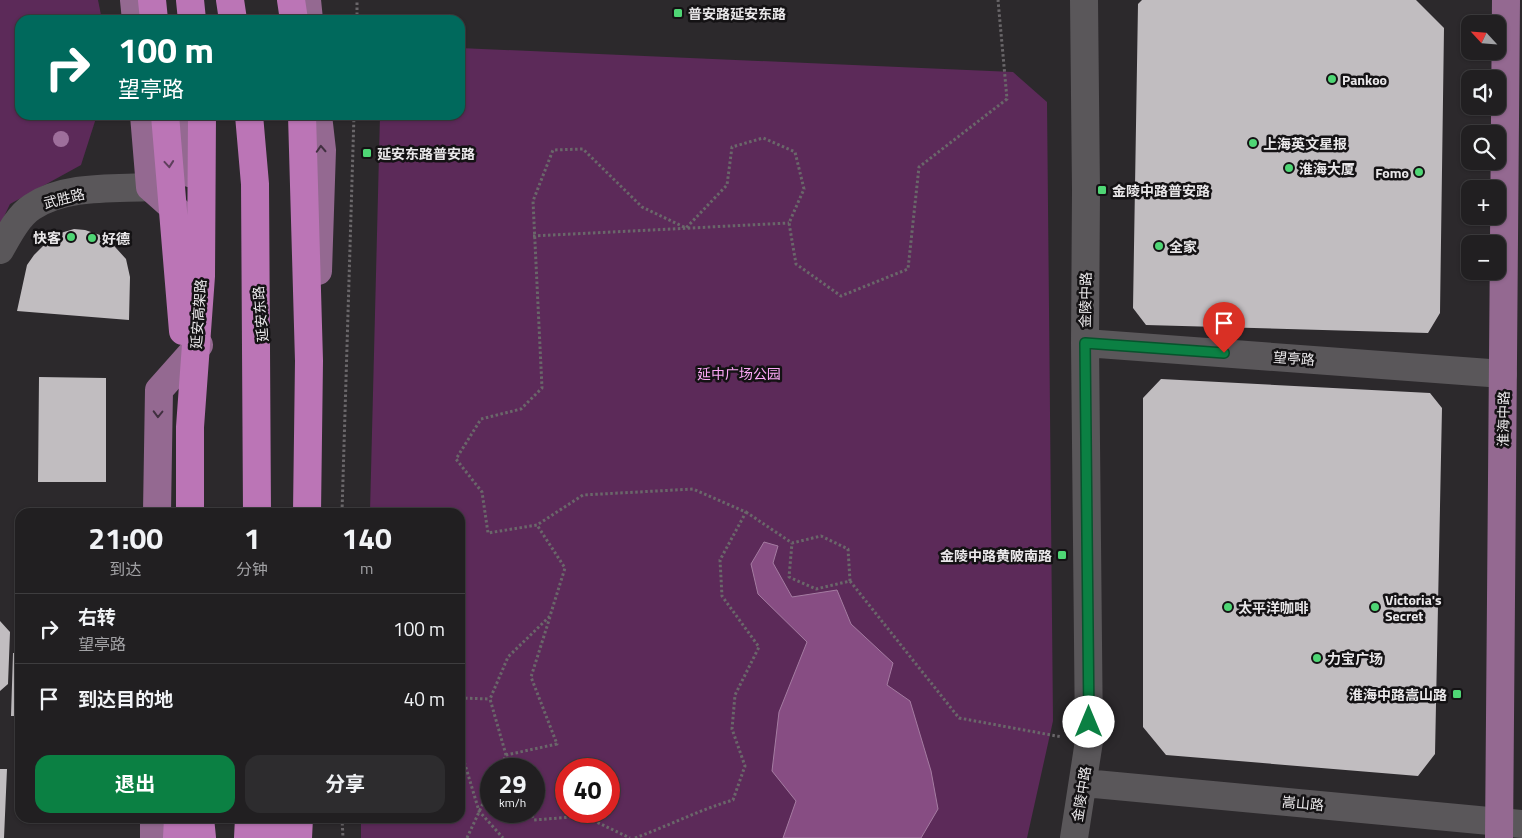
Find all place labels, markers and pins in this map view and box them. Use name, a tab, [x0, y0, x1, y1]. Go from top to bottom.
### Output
place label: 普安路延安东路	[688, 3, 786, 24]
marker: 普安路延安东路	[672, 7, 684, 19]
place label: Pankoo	[1342, 69, 1387, 90]
marker: Pankoo	[1326, 73, 1338, 85]
place label: 上海英文星报	[1263, 133, 1347, 154]
marker: 上海英文星报	[1247, 137, 1259, 149]
place label: 延安东路普安路	[377, 143, 475, 164]
marker: 延安东路普安路	[361, 147, 373, 159]
place label: 淮海大厦	[1299, 158, 1355, 179]
marker: 淮海大厦	[1283, 162, 1295, 174]
place label: Fomo	[1375, 162, 1409, 183]
marker: Fomo	[1413, 166, 1425, 178]
place label: 金陵中路普安路	[1112, 180, 1210, 201]
marker: 金陵中路普安路	[1096, 184, 1108, 196]
place label: 快客	[33, 227, 61, 248]
place label: 好德	[102, 228, 130, 249]
marker: 快客	[65, 231, 77, 243]
marker: 好德	[86, 232, 98, 244]
place label: 全家	[1169, 236, 1197, 257]
marker: 全家	[1153, 240, 1165, 252]
pin	[1203, 302, 1245, 353]
place label: 金陵中路黄陂南路	[940, 545, 1052, 566]
marker: 金陵中路黄陂南路	[1056, 549, 1068, 561]
place label: Victoria's Secret	[1385, 589, 1442, 626]
place label: 太平洋咖啡	[1238, 597, 1309, 618]
marker: 太平洋咖啡	[1222, 601, 1234, 613]
marker: Victoria's Secret	[1369, 601, 1381, 613]
place label: 力宝广场	[1327, 648, 1383, 669]
marker: 力宝广场	[1311, 652, 1323, 664]
place label: 淮海中路嵩山路	[1349, 684, 1447, 705]
marker: 淮海中路嵩山路	[1451, 688, 1463, 700]

